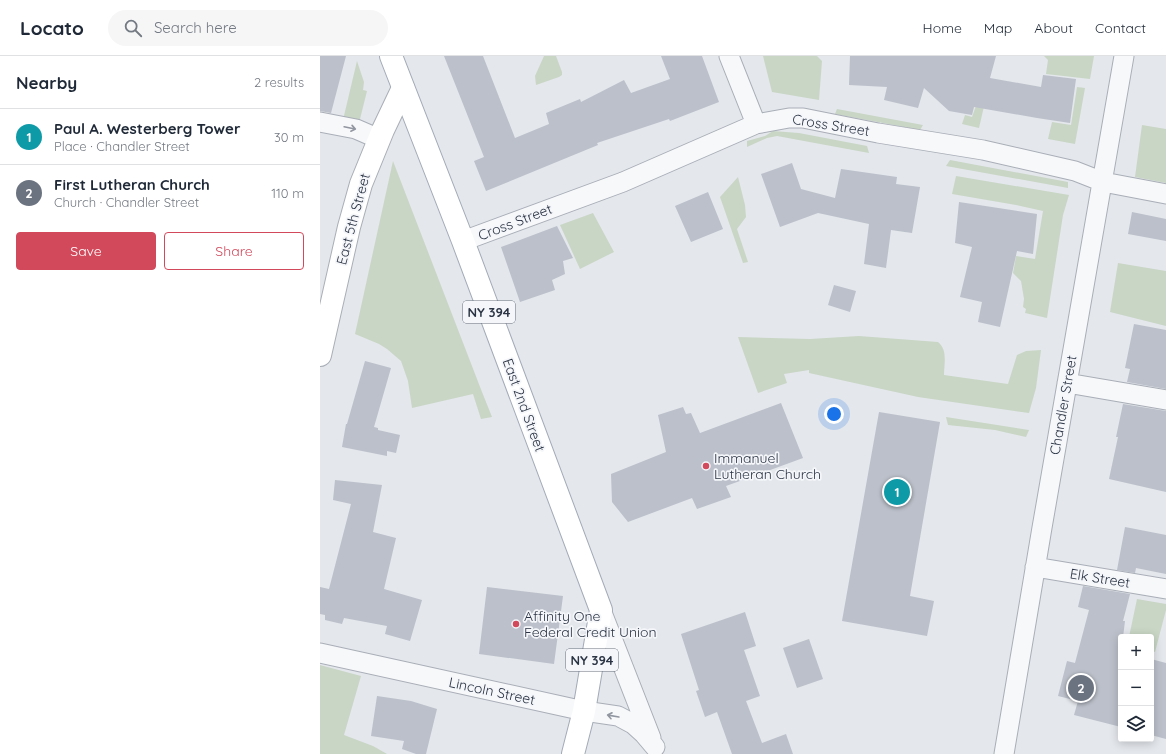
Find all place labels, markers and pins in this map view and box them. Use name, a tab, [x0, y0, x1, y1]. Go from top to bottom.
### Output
place label: Immanuel Lutheran Church	[714, 449, 821, 483]
marker: Immanuel Lutheran Church	[701, 461, 711, 471]
pin: 1	[884, 477, 910, 507]
place label: Affinity One Federal Credit Union	[524, 607, 657, 641]
marker: Affinity One Federal Credit Union	[511, 619, 521, 629]
pin: 2	[1068, 673, 1094, 703]

